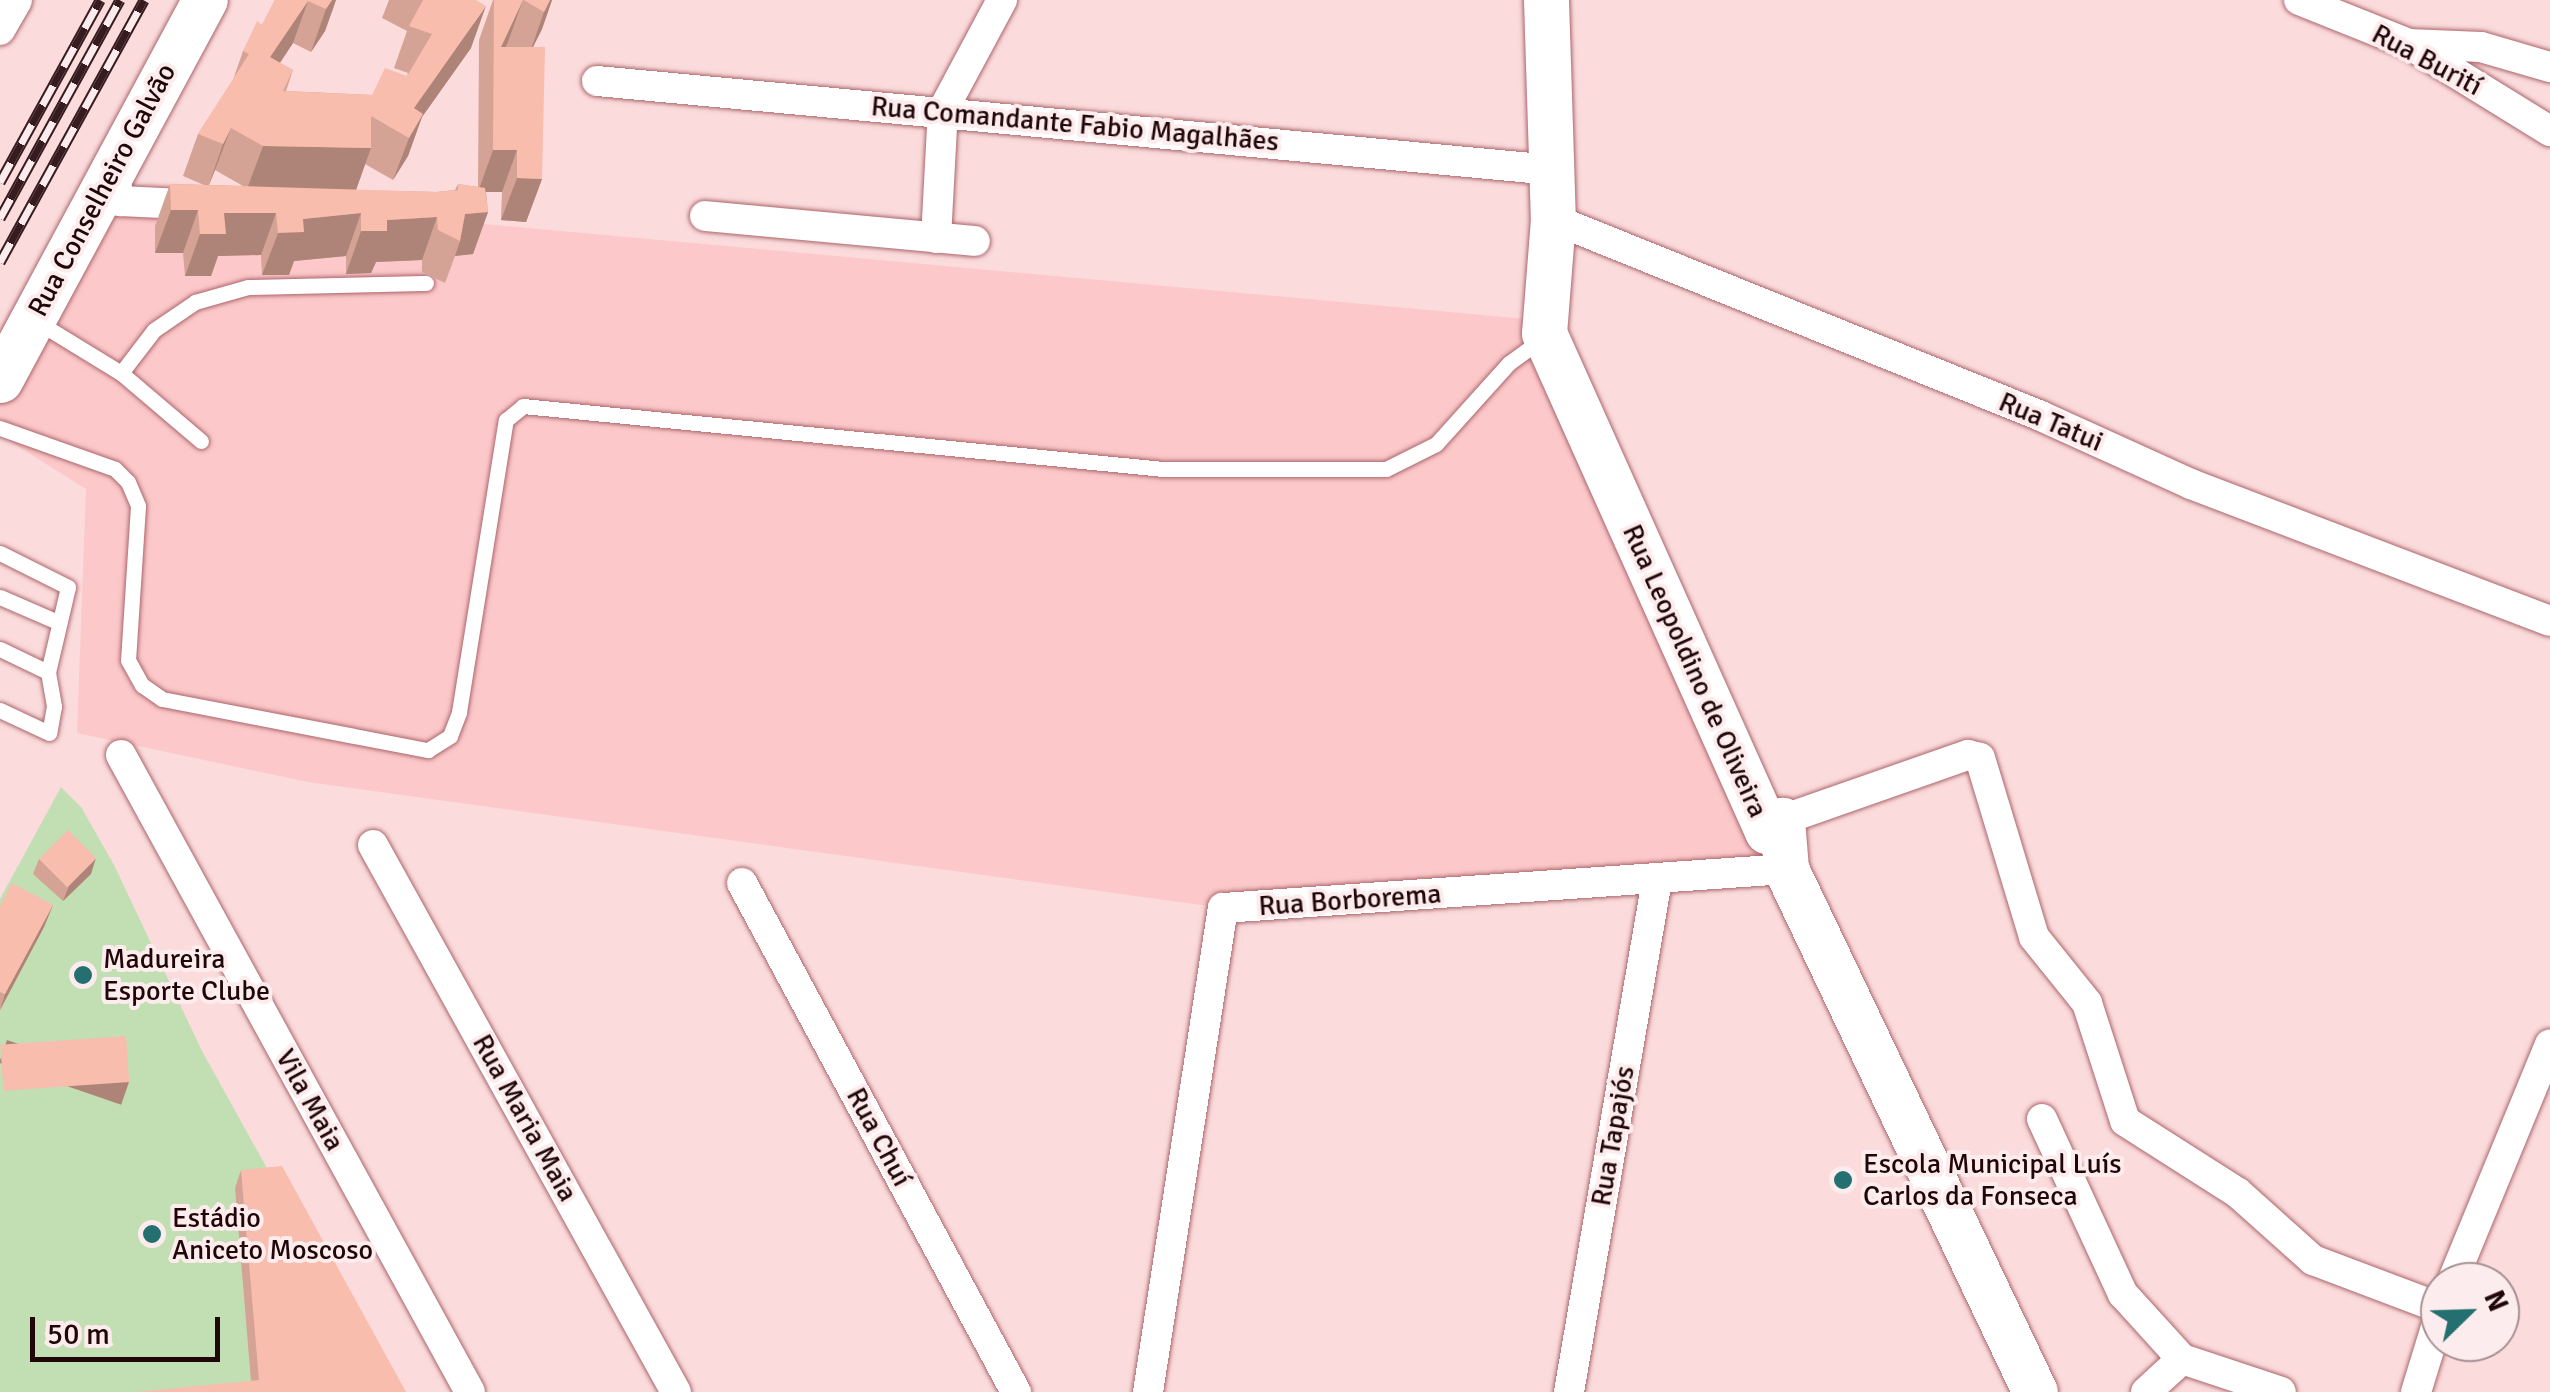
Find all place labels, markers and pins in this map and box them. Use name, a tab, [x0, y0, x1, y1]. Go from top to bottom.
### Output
place label: Madureira Esporte Clube	[103, 942, 270, 1008]
marker: Madureira Esporte Clube	[72, 964, 94, 986]
place label: Escola Municipal Luís Carlos da Fonseca	[1863, 1147, 2122, 1213]
marker: Escola Municipal Luís Carlos da Fonseca	[1832, 1169, 1854, 1191]
place label: Estádio Aniceto Moscoso	[172, 1201, 373, 1267]
marker: Estádio Aniceto Moscoso	[141, 1223, 163, 1245]

